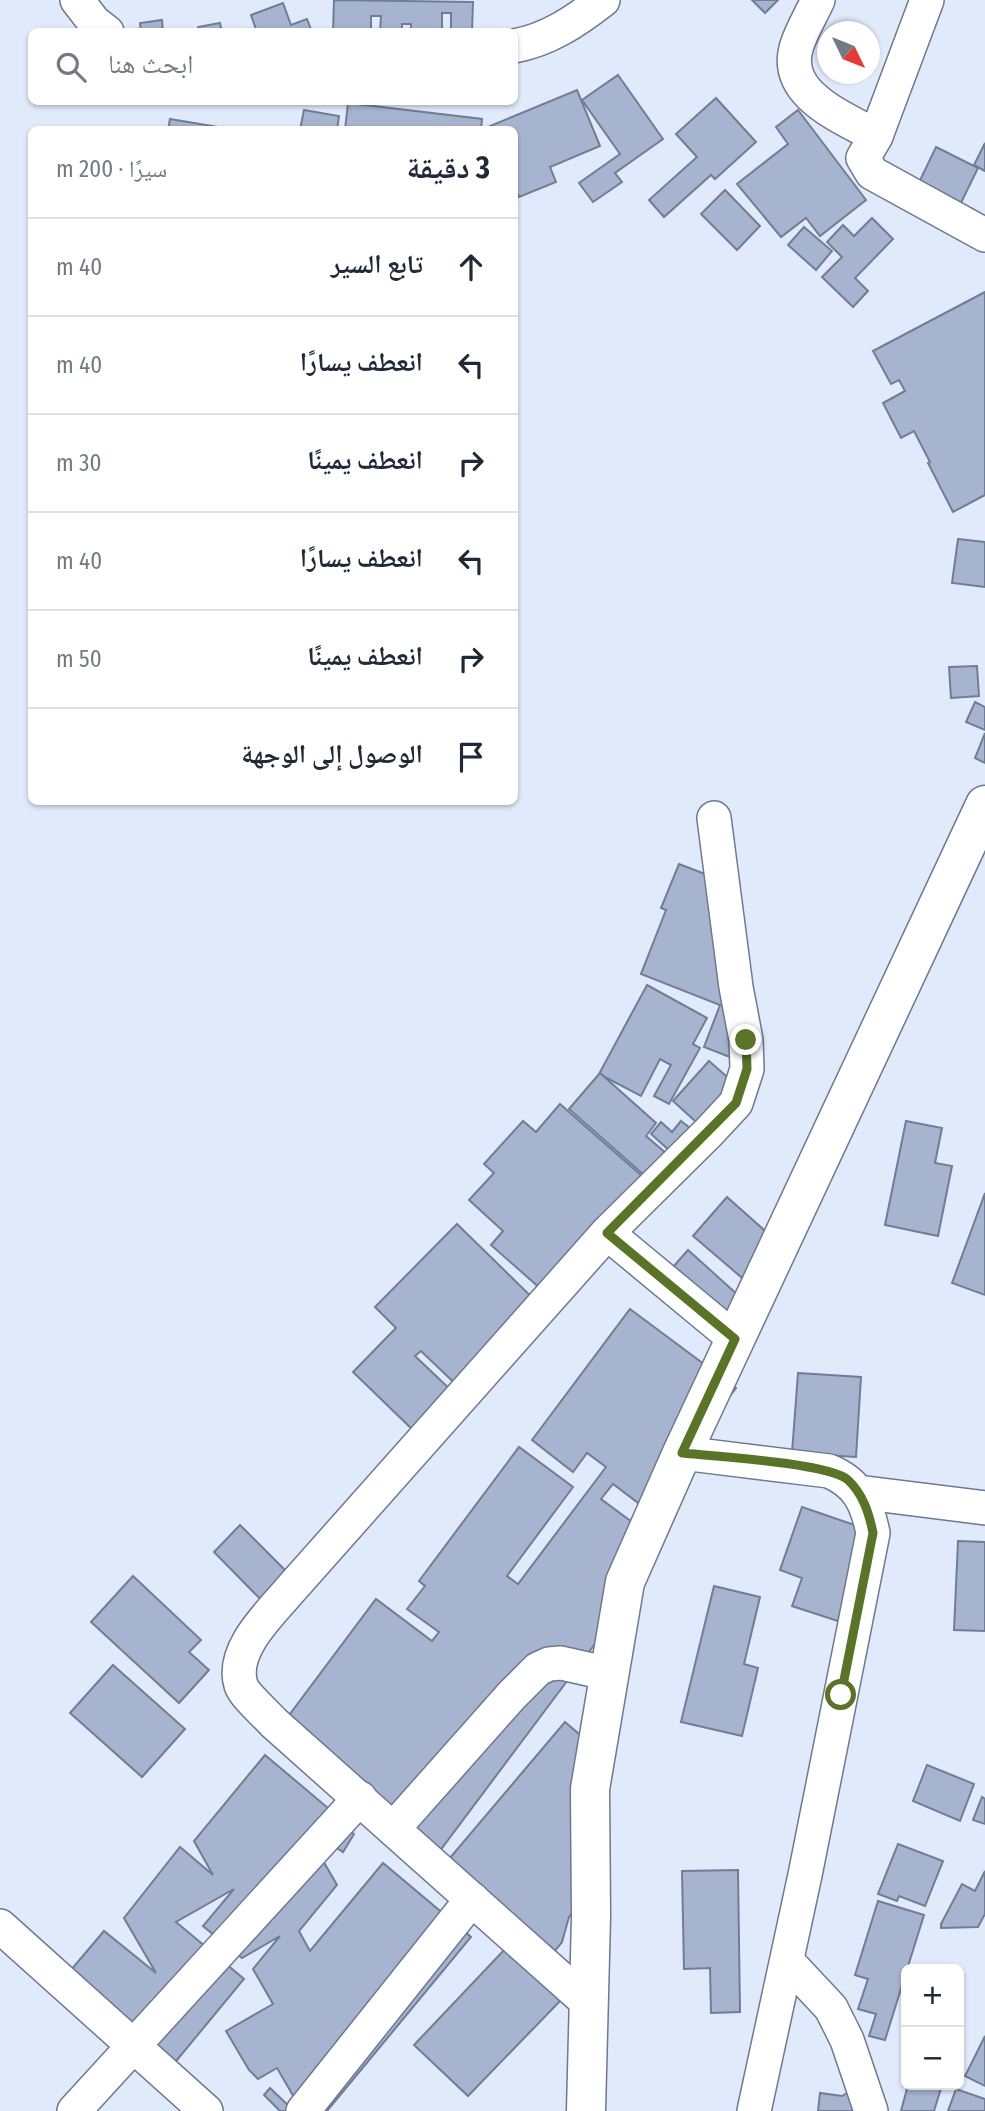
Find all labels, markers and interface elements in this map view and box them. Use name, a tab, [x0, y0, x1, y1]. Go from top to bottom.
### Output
north arrow	[817, 21, 880, 84]
search box	[28, 28, 518, 105]
icon: search	[52, 48, 90, 86]
text: ابحث هنا	[108, 49, 193, 80]
text: 3 دقيقة	[407, 150, 490, 186]
text: سيرًا · 200 m	[56, 155, 167, 183]
icon: ahead	[452, 248, 490, 286]
text: تابع السير	[331, 249, 423, 280]
text: 40 m	[56, 253, 102, 281]
icon: left	[452, 346, 490, 384]
text: انعطف يسارًا	[300, 347, 423, 378]
text: 40 m	[56, 351, 102, 379]
icon: right	[452, 444, 490, 482]
text: انعطف يمينًا	[307, 445, 423, 476]
text: 30 m	[56, 449, 101, 477]
icon: left	[452, 542, 490, 580]
text: انعطف يسارًا	[300, 543, 423, 574]
text: 40 m	[56, 547, 102, 575]
icon: right	[452, 640, 490, 678]
text: انعطف يمينًا	[307, 641, 423, 672]
text: 50 m	[56, 645, 102, 673]
icon: arrive	[452, 738, 490, 776]
text: الوصول إلى الوجهة	[241, 739, 423, 770]
route end	[730, 1024, 761, 1055]
route start	[825, 1679, 856, 1710]
map controls	[901, 1964, 964, 2090]
button: +	[901, 1964, 964, 2027]
button: −	[901, 2027, 964, 2090]

